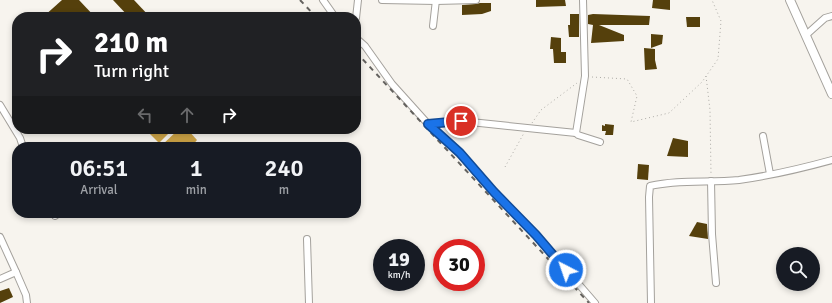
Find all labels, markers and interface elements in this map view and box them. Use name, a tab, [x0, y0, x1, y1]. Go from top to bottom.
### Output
text: 210 m	[94, 26, 168, 60]
icon: right	[28, 28, 80, 80]
text: Turn right	[94, 60, 169, 82]
icon: left	[134, 104, 156, 126]
icon: ahead	[176, 104, 198, 126]
icon: right	[218, 104, 240, 126]
pin	[444, 104, 478, 138]
icon: arrive	[450, 110, 472, 132]
text: 06:51	[70, 153, 128, 183]
text: 1	[190, 153, 203, 183]
text: 240	[264, 153, 303, 183]
text: Arrival	[80, 182, 118, 198]
text: min	[186, 182, 207, 198]
text: m	[279, 182, 289, 198]
speed limit sign: 30	[433, 239, 485, 291]
text: 19	[388, 247, 410, 272]
map controls	[776, 247, 820, 291]
button: search	[776, 247, 820, 291]
position arrow	[545, 249, 587, 291]
text: km/h	[388, 269, 410, 281]

